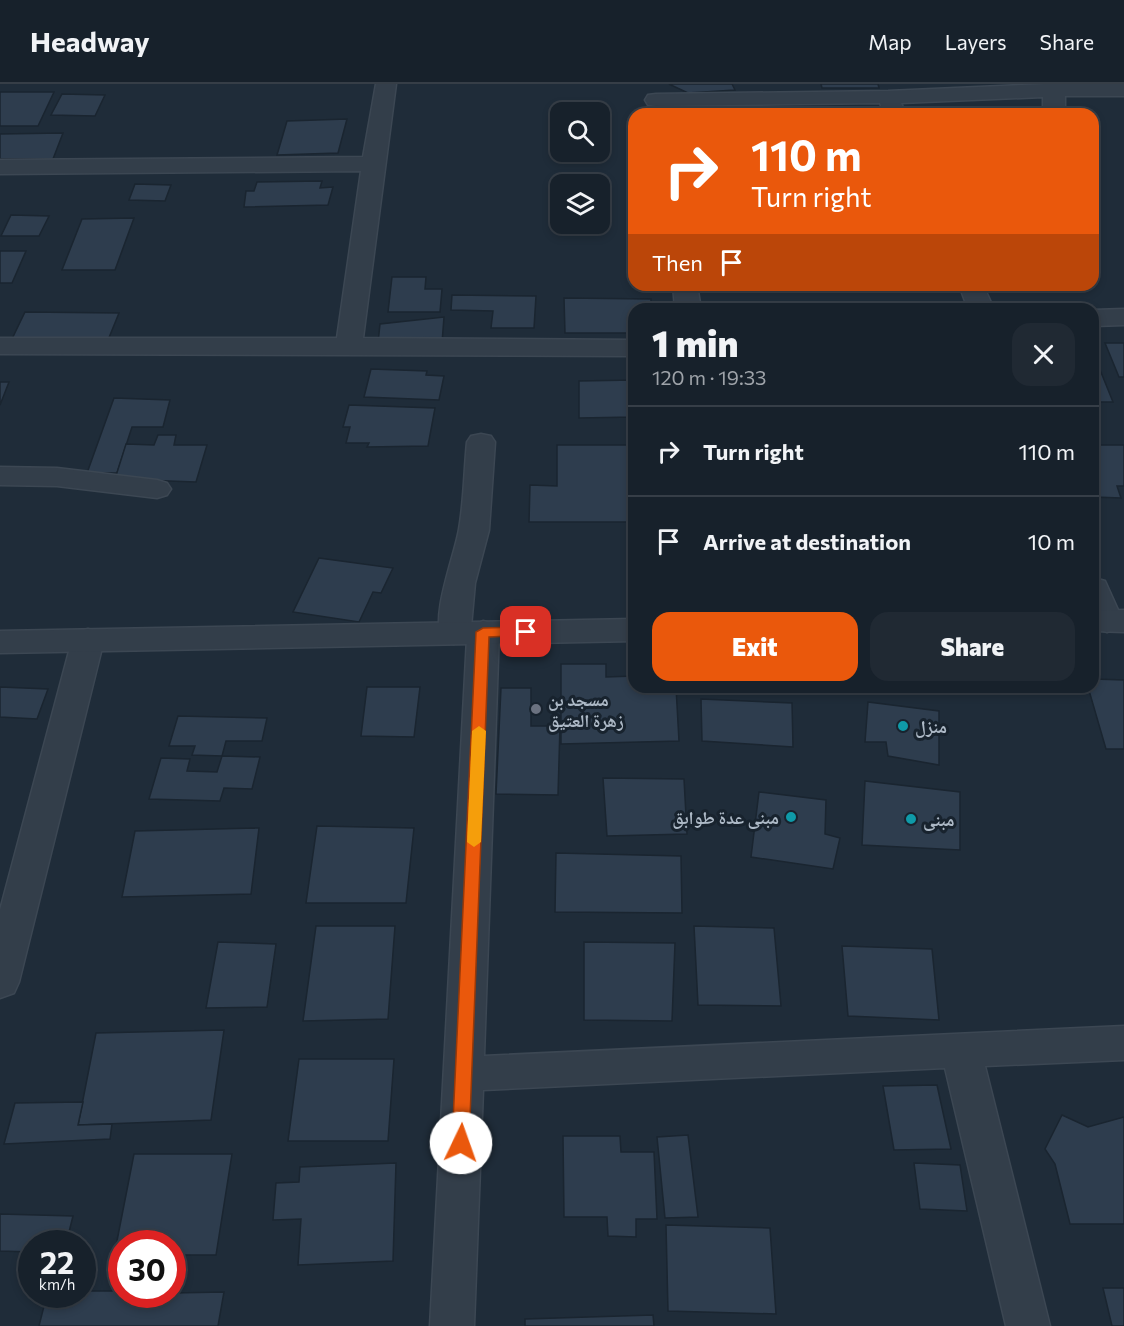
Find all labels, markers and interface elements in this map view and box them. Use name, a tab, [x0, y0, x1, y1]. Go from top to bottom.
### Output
text: Headway	[30, 24, 150, 58]
text: Map	[868, 29, 912, 54]
text: Layers	[945, 29, 1007, 54]
text: Share	[1040, 29, 1094, 54]
map controls	[550, 102, 610, 234]
button: search	[550, 102, 610, 162]
text: 110 m	[751, 128, 862, 180]
icon: right	[652, 132, 730, 210]
button: layers	[550, 174, 610, 234]
text: Turn right	[751, 180, 871, 213]
icon: arrive	[715, 246, 748, 279]
text: Then	[652, 249, 703, 276]
text: 1 min	[652, 320, 738, 364]
button: close	[1012, 323, 1075, 386]
text: 120 m · 19:33	[652, 365, 766, 389]
icon: right	[652, 435, 685, 468]
text: Turn right	[703, 438, 804, 465]
text: 110 m	[1018, 438, 1075, 465]
icon: arrive	[652, 525, 685, 558]
text: Arrive at destination	[703, 528, 911, 555]
text: 10 m	[1028, 528, 1075, 555]
pin	[500, 606, 551, 657]
button: Exit	[652, 612, 858, 681]
button: Share	[870, 612, 1075, 681]
icon: arrive	[509, 615, 542, 648]
place label: مسجد بن زهرة العتيق	[548, 688, 624, 732]
marker: مسجد بن زهرة العتيق	[529, 702, 543, 716]
place label: منزل	[915, 715, 947, 738]
marker: منزل	[896, 719, 910, 733]
place label: مبنى عدة طوابق	[672, 806, 779, 829]
place label: مبنى	[923, 808, 954, 831]
marker: مبنى عدة طوابق	[784, 810, 798, 824]
marker: مبنى	[904, 812, 918, 826]
position arrow	[429, 1111, 493, 1175]
speed limit sign: 30	[108, 1230, 186, 1308]
text: 22	[40, 1243, 74, 1280]
text: km/h	[39, 1275, 75, 1293]

